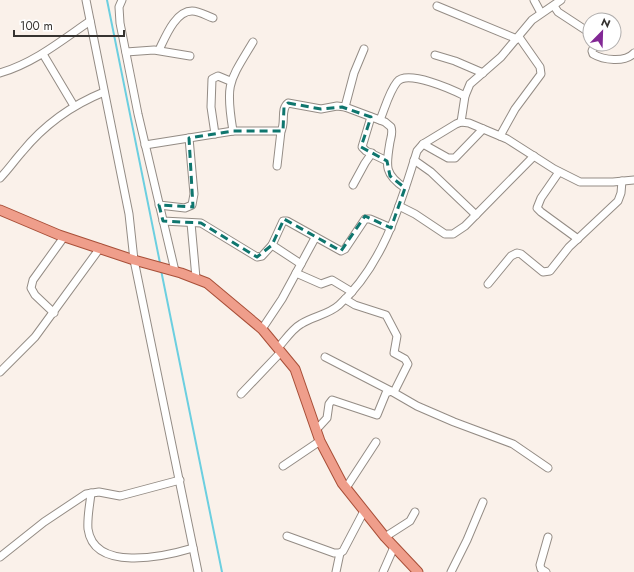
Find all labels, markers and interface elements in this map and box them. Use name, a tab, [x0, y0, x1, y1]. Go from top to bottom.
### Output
scale bar	[14, 12, 124, 38]
north arrow	[582, 12, 622, 52]
text: N	[599, 14, 613, 32]
text: 100 m	[20, 17, 53, 35]

